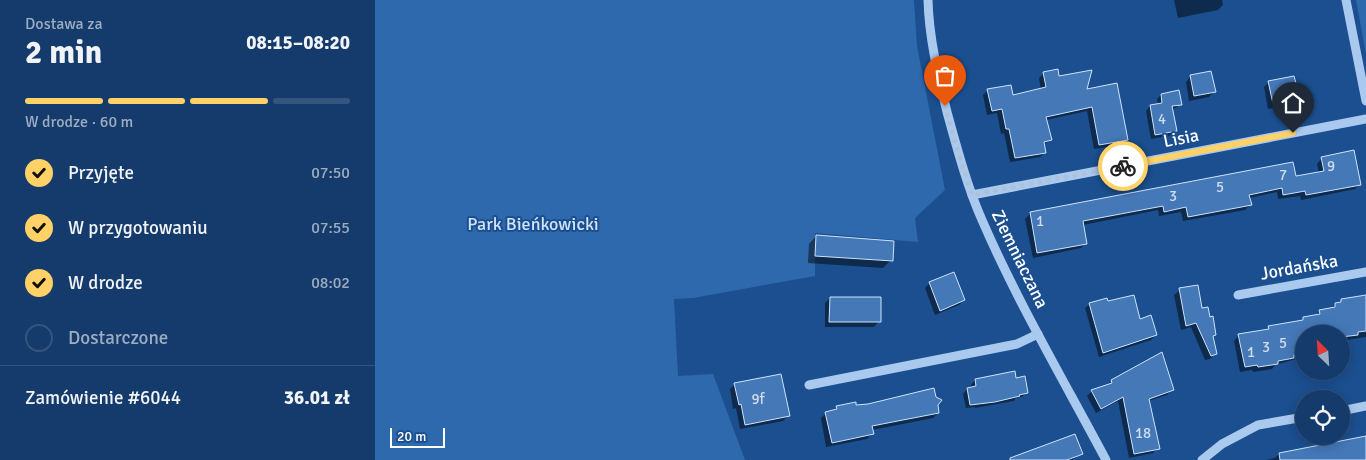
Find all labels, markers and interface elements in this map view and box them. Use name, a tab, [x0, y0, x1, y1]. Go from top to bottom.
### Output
text: Dostawa za	[25, 14, 103, 34]
text: 08:15–08:20	[246, 31, 350, 55]
text: 2 min	[25, 33, 102, 72]
pin	[924, 55, 966, 106]
icon: bag	[931, 62, 959, 90]
pin	[1272, 82, 1314, 133]
icon: home	[1279, 89, 1307, 117]
house number: 4	[1158, 110, 1166, 128]
text: W drodze · 60 m	[25, 112, 133, 132]
street label: Lisia	[1161, 124, 1201, 152]
courier	[1098, 141, 1148, 191]
icon: bike	[1109, 152, 1137, 180]
house number: 9	[1327, 157, 1335, 175]
icon: check	[25, 159, 53, 187]
text: Przyjęte	[68, 161, 134, 185]
text: 07:50	[311, 163, 350, 183]
house number: 7	[1279, 166, 1287, 184]
house number: 5	[1216, 178, 1224, 196]
house number: 3	[1169, 187, 1177, 205]
street label: Ziemniaczana	[987, 206, 1053, 312]
house number: 1	[1036, 212, 1044, 230]
park label: Park Bieńkowicki	[467, 213, 599, 235]
icon: check	[25, 214, 53, 242]
text: W przygotowaniu	[68, 216, 208, 240]
text: 07:55	[311, 218, 350, 238]
street label: Jordańska	[1258, 249, 1340, 285]
icon: check	[25, 269, 53, 297]
text: W drodze	[68, 271, 143, 295]
text: 08:02	[311, 273, 350, 293]
north arrow	[1295, 325, 1350, 380]
map controls	[1295, 325, 1350, 445]
text: Dostarczone	[68, 326, 168, 350]
house number: 5	[1279, 334, 1287, 352]
house number: 3	[1262, 338, 1270, 356]
house number: 1	[1247, 343, 1255, 361]
text: Zamówienie #6044	[25, 386, 181, 410]
text: 36.01 zł	[284, 386, 350, 410]
house number: 9f	[751, 390, 766, 408]
button: locate	[1295, 390, 1350, 445]
house number: 18	[1135, 424, 1151, 442]
scale bar	[390, 425, 445, 448]
text: 20 m	[397, 428, 426, 445]

